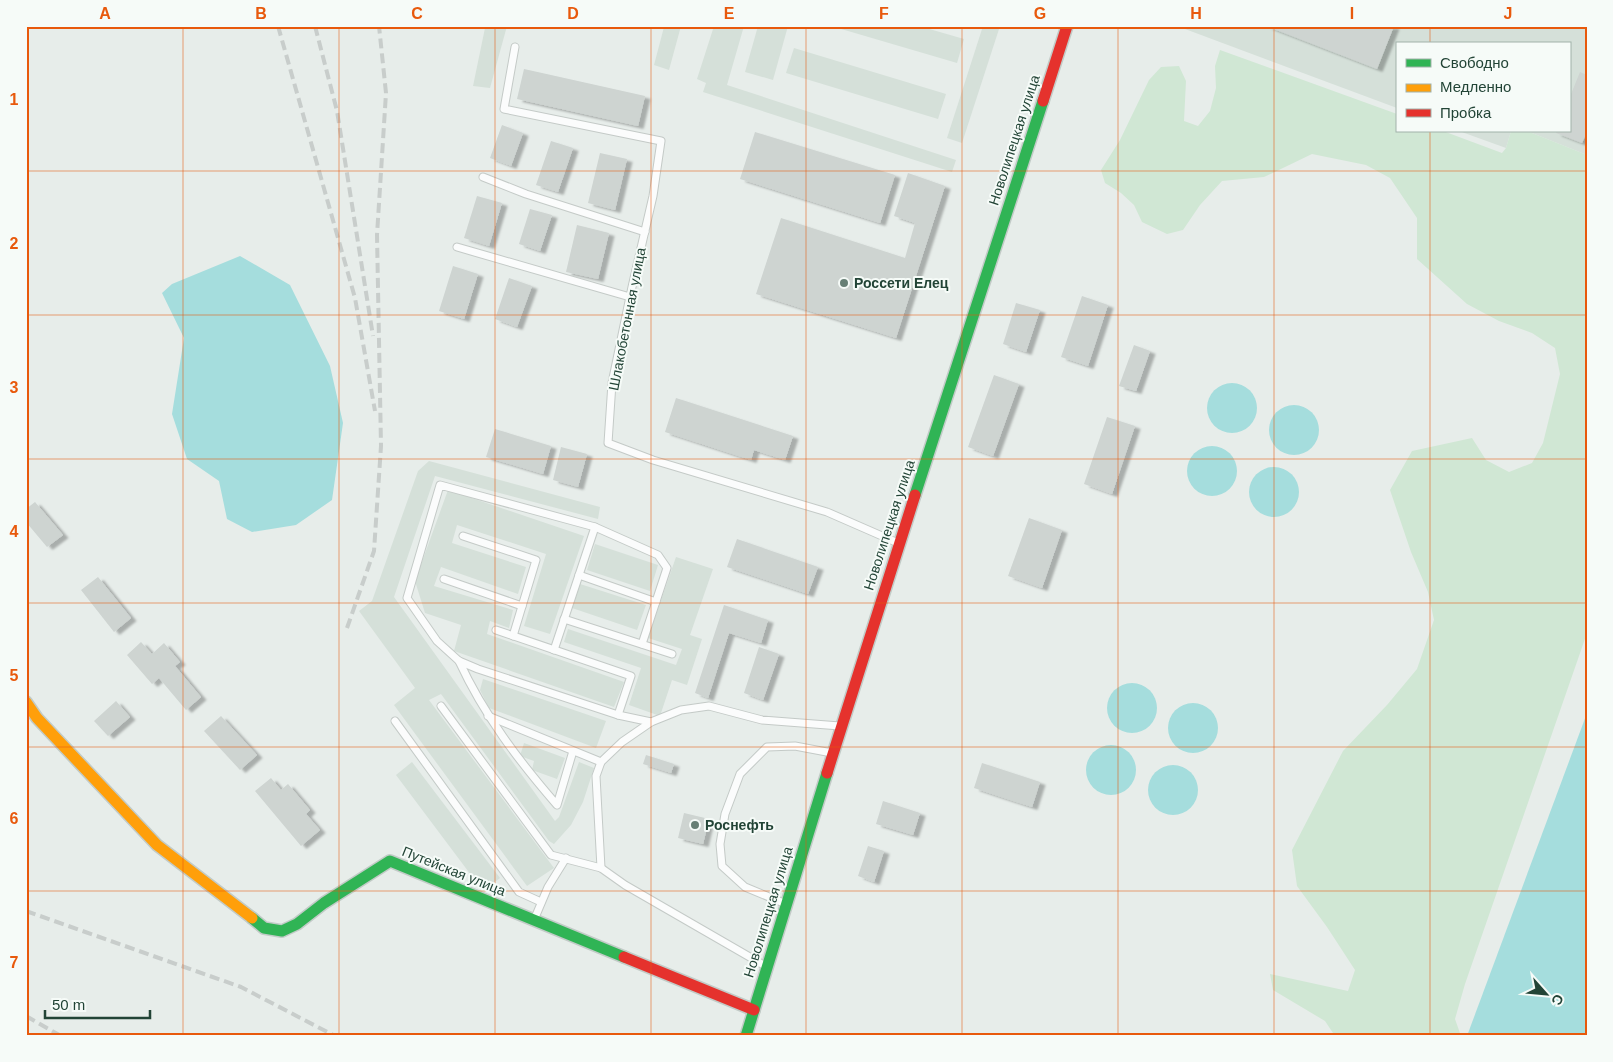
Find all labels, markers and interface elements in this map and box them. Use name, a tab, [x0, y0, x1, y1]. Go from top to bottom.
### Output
text: A	[99, 5, 111, 22]
text: B	[255, 5, 267, 22]
text: C	[411, 5, 423, 22]
text: D	[567, 5, 579, 22]
text: E	[724, 5, 735, 22]
text: F	[879, 5, 889, 22]
text: G	[1034, 5, 1046, 22]
text: H	[1190, 5, 1202, 22]
text: I	[1350, 5, 1354, 22]
text: J	[1504, 5, 1512, 22]
legend	[1396, 42, 1570, 132]
text: Свободно	[1440, 54, 1509, 71]
street label: Новолипецкая улица	[985, 73, 1043, 207]
text: Медленно	[1440, 78, 1511, 95]
text: 1	[10, 91, 19, 108]
text: Пробка	[1440, 104, 1492, 121]
text: 2	[10, 235, 19, 252]
street label: Шлакобетонная улица	[605, 246, 649, 392]
place label: Россети Елец	[854, 275, 949, 291]
marker: Россети Елец	[838, 277, 850, 289]
text: 3	[10, 379, 19, 396]
street label: Новолипецкая улица	[860, 458, 918, 592]
text: 4	[10, 523, 19, 540]
text: 5	[10, 667, 19, 684]
text: 6	[10, 810, 19, 827]
place label: Роснефть	[705, 817, 774, 833]
marker: Роснефть	[689, 819, 701, 831]
street label: Путейская улица	[400, 843, 508, 899]
street label: Новолипецкая улица	[740, 844, 796, 979]
text: 7	[10, 954, 19, 971]
north arrow	[1520, 970, 1570, 1020]
scale bar	[45, 987, 150, 1019]
text: С	[1548, 992, 1567, 1008]
text: 50 m	[52, 996, 85, 1013]

